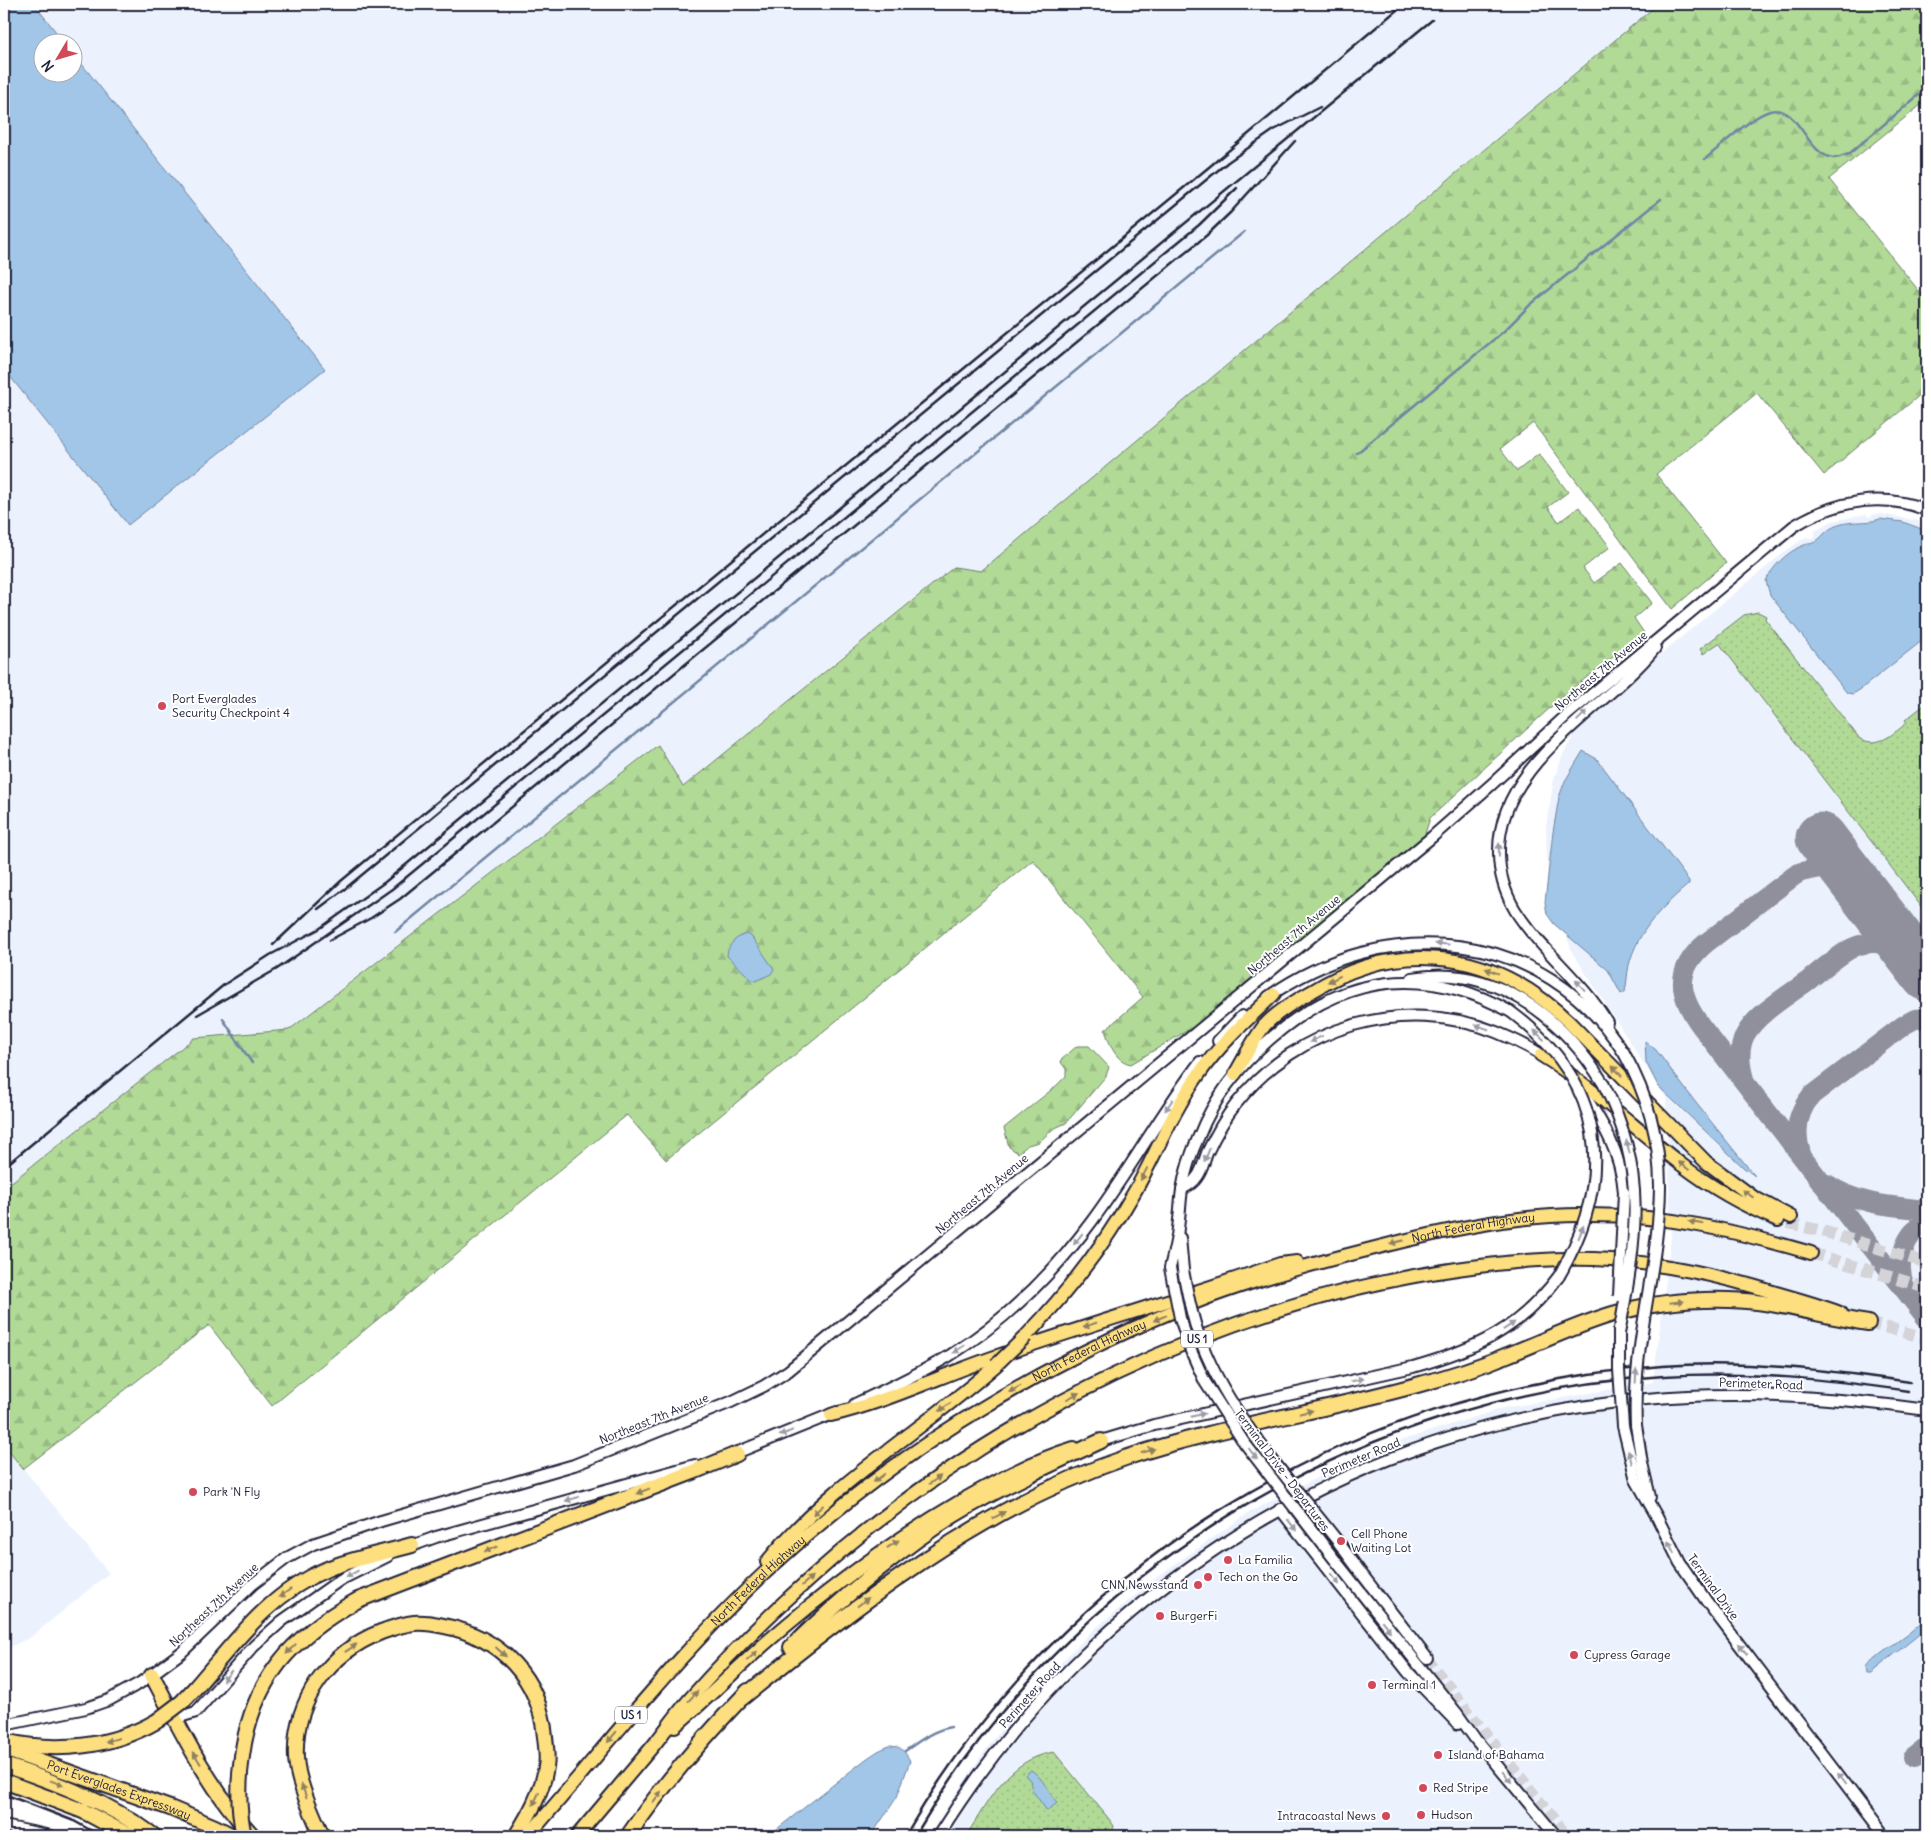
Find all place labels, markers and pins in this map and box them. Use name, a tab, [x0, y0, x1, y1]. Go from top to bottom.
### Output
place label: Port Everglades Security Checkpoint 4	[172, 691, 290, 720]
marker: Port Everglades Security Checkpoint 4	[156, 700, 168, 712]
place label: Park 'N Fly	[203, 1484, 260, 1499]
marker: Park 'N Fly	[187, 1486, 199, 1498]
place label: Cell Phone Waiting Lot	[1351, 1526, 1411, 1555]
marker: Cell Phone Waiting Lot	[1335, 1535, 1347, 1547]
place label: La Familia	[1238, 1552, 1293, 1567]
marker: La Familia	[1222, 1554, 1234, 1566]
place label: Tech on the Go	[1218, 1569, 1298, 1584]
marker: Tech on the Go	[1202, 1571, 1214, 1583]
place label: CNN Newsstand	[1101, 1577, 1188, 1592]
marker: CNN Newsstand	[1192, 1579, 1204, 1591]
place label: BurgerFi	[1170, 1608, 1217, 1623]
marker: BurgerFi	[1154, 1610, 1166, 1622]
place label: Cypress Garage	[1584, 1647, 1670, 1662]
marker: Cypress Garage	[1568, 1649, 1580, 1661]
place label: Terminal 1	[1382, 1677, 1436, 1692]
marker: Terminal 1	[1366, 1679, 1378, 1691]
place label: Island of Bahama	[1448, 1747, 1545, 1762]
marker: Island of Bahama	[1432, 1749, 1444, 1761]
place label: Red Stripe	[1433, 1780, 1488, 1795]
marker: Red Stripe	[1417, 1782, 1429, 1794]
place label: Hudson	[1431, 1807, 1473, 1822]
place label: Intracoastal News	[1277, 1808, 1376, 1823]
marker: Hudson	[1415, 1809, 1427, 1821]
marker: Intracoastal News	[1380, 1810, 1392, 1822]

